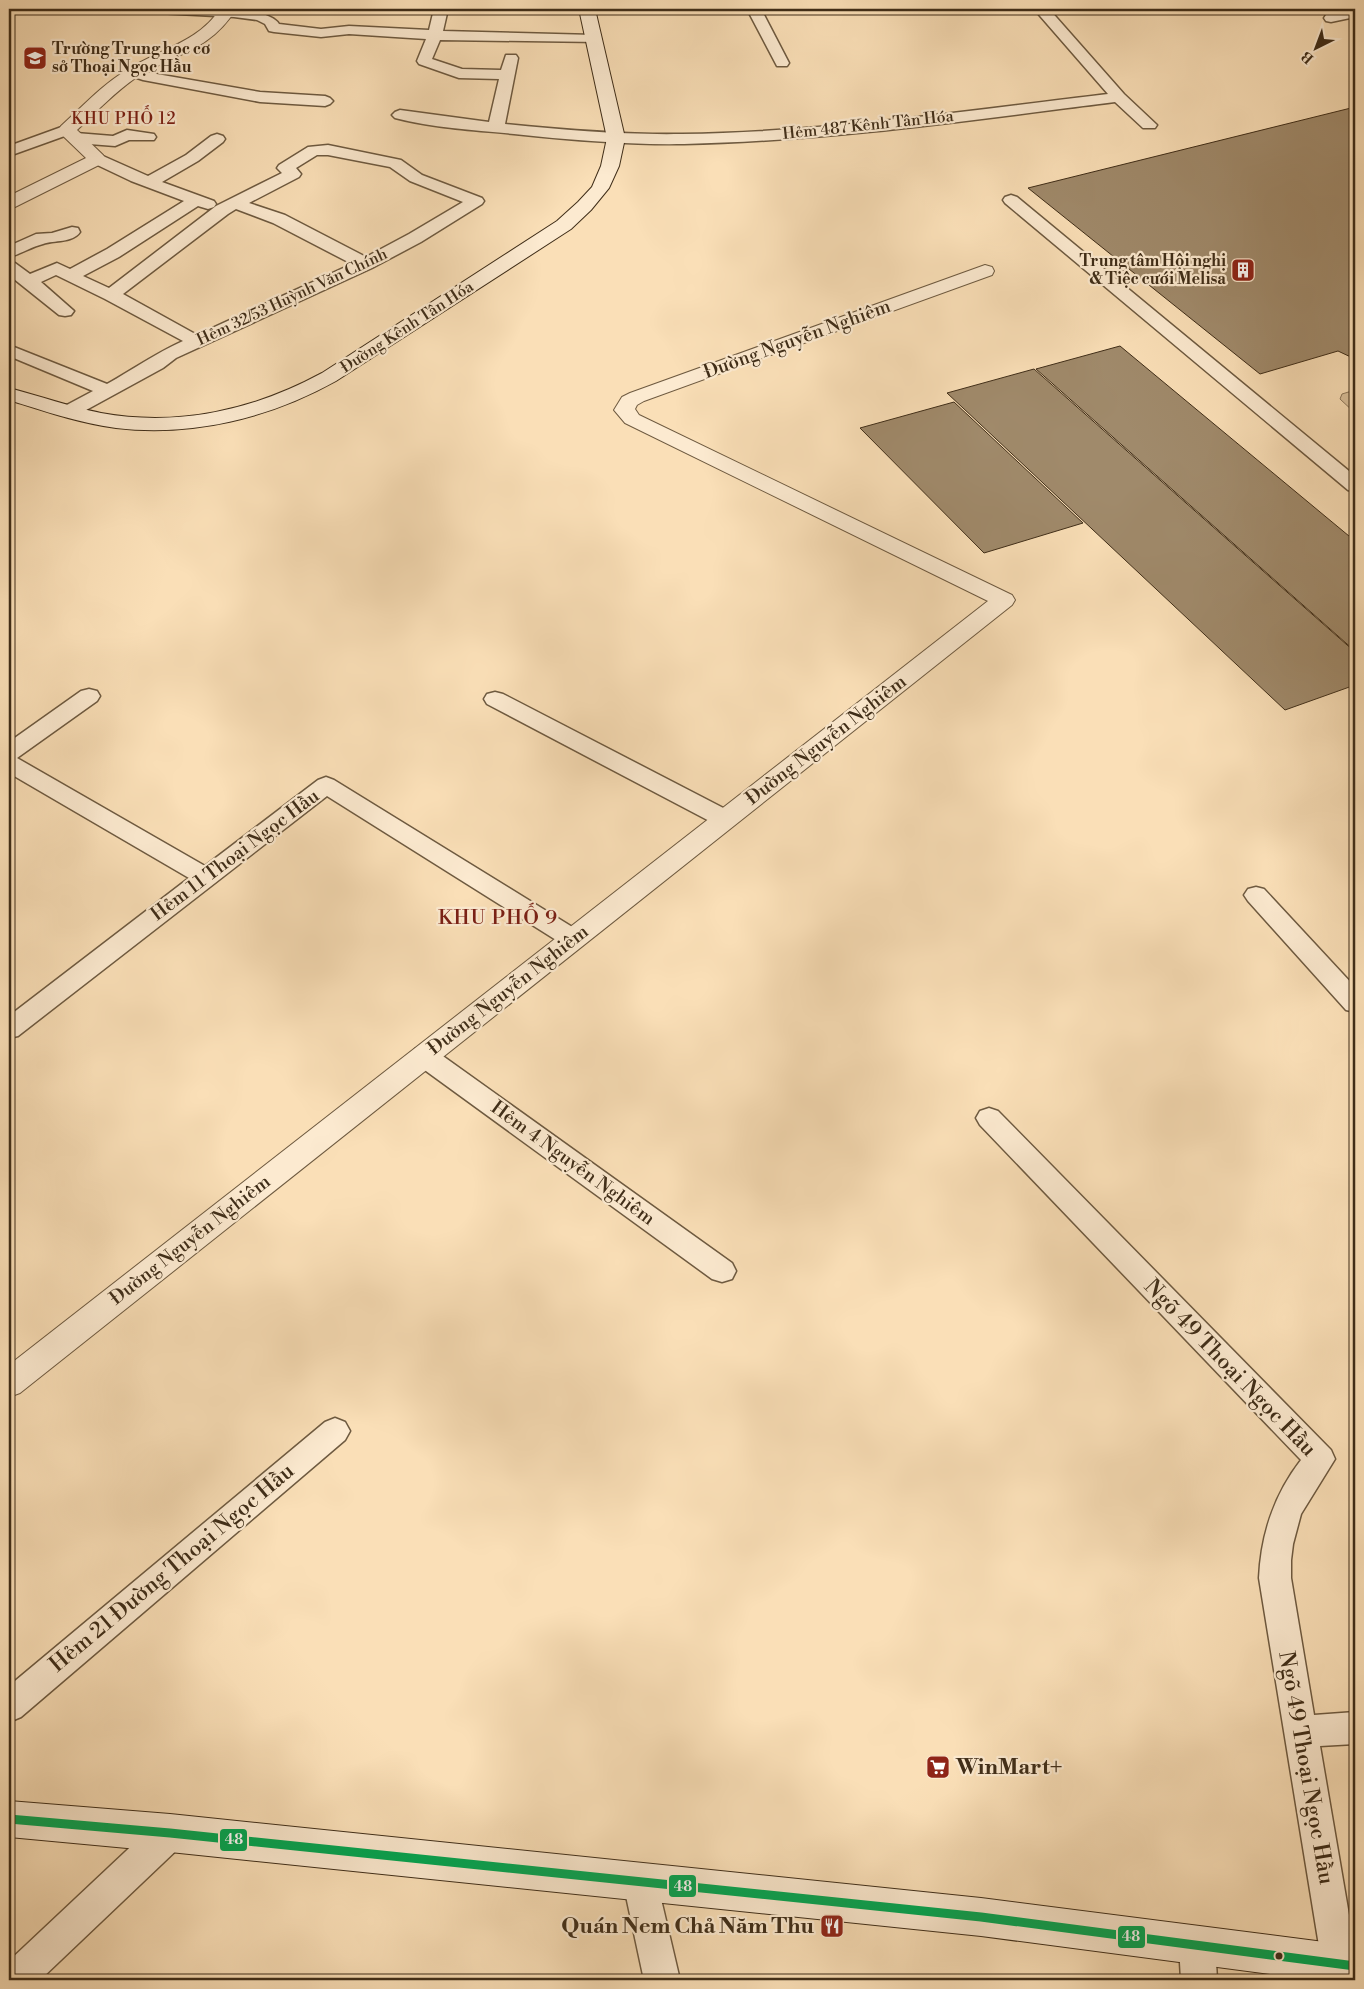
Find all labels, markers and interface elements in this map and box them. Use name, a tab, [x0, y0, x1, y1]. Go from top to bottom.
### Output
north arrow	[1292, 22, 1342, 72]
place label: Trường Trung học cơ sở Thoại Ngọc Hầu	[52, 39, 210, 77]
school or university icon: Trường Trung học cơ sở Thoại Ngọc Hầu	[22, 45, 48, 71]
text: B	[1298, 47, 1318, 67]
district label: KHU PHỐ 12	[71, 105, 177, 129]
street label: Hẻm 487 Kênh Tân Hóa	[781, 106, 955, 144]
street label: Hẻm 32/53 Huỳnh Văn Chính	[193, 244, 391, 350]
place label: Trung tâm Hội nghị & Tiệc cưới Melisa	[1079, 251, 1226, 289]
building icon: Trung tâm Hội nghị & Tiệc cưới Melisa	[1230, 257, 1256, 283]
street label: Đường Kênh Tân Hóa	[337, 276, 478, 378]
street label: Đường Nguyễn Nghiêm	[700, 294, 894, 384]
street label: Đường Nguyễn Nghiêm	[741, 669, 912, 810]
street label: Hẻm 11 Thoại Ngọc Hầu	[146, 784, 324, 926]
district label: KHU PHỐ 9	[438, 902, 558, 931]
street label: Đường Nguyễn Nghiêm	[423, 919, 594, 1060]
street label: Hẻm 4 Nguyễn Nghiêm	[486, 1095, 660, 1231]
street label: Đường Nguyễn Nghiêm	[105, 1169, 276, 1310]
street label: Ngõ 49 Thoại Ngọc Hầu	[1138, 1274, 1322, 1463]
street label: Hẻm 21 Đường Thoại Ngọc Hầu	[44, 1457, 300, 1678]
street label: Ngõ 49 Thoại Ngọc Hầu	[1272, 1649, 1340, 1887]
supermarket icon: WinMart+	[925, 1754, 951, 1780]
place label: WinMart+	[955, 1754, 1062, 1781]
line badge: 48	[219, 1828, 248, 1852]
text: 48	[225, 1831, 243, 1849]
line badge: 48	[668, 1874, 697, 1898]
text: 48	[674, 1878, 692, 1896]
place label: Quán Nem Chả Năm Thu	[561, 1913, 815, 1940]
restaurant icon: Quán Nem Chả Năm Thu	[819, 1913, 845, 1939]
line badge: 48	[1117, 1925, 1146, 1949]
text: 48	[1122, 1928, 1140, 1946]
unlabelled marker	[1274, 1951, 1284, 1961]

